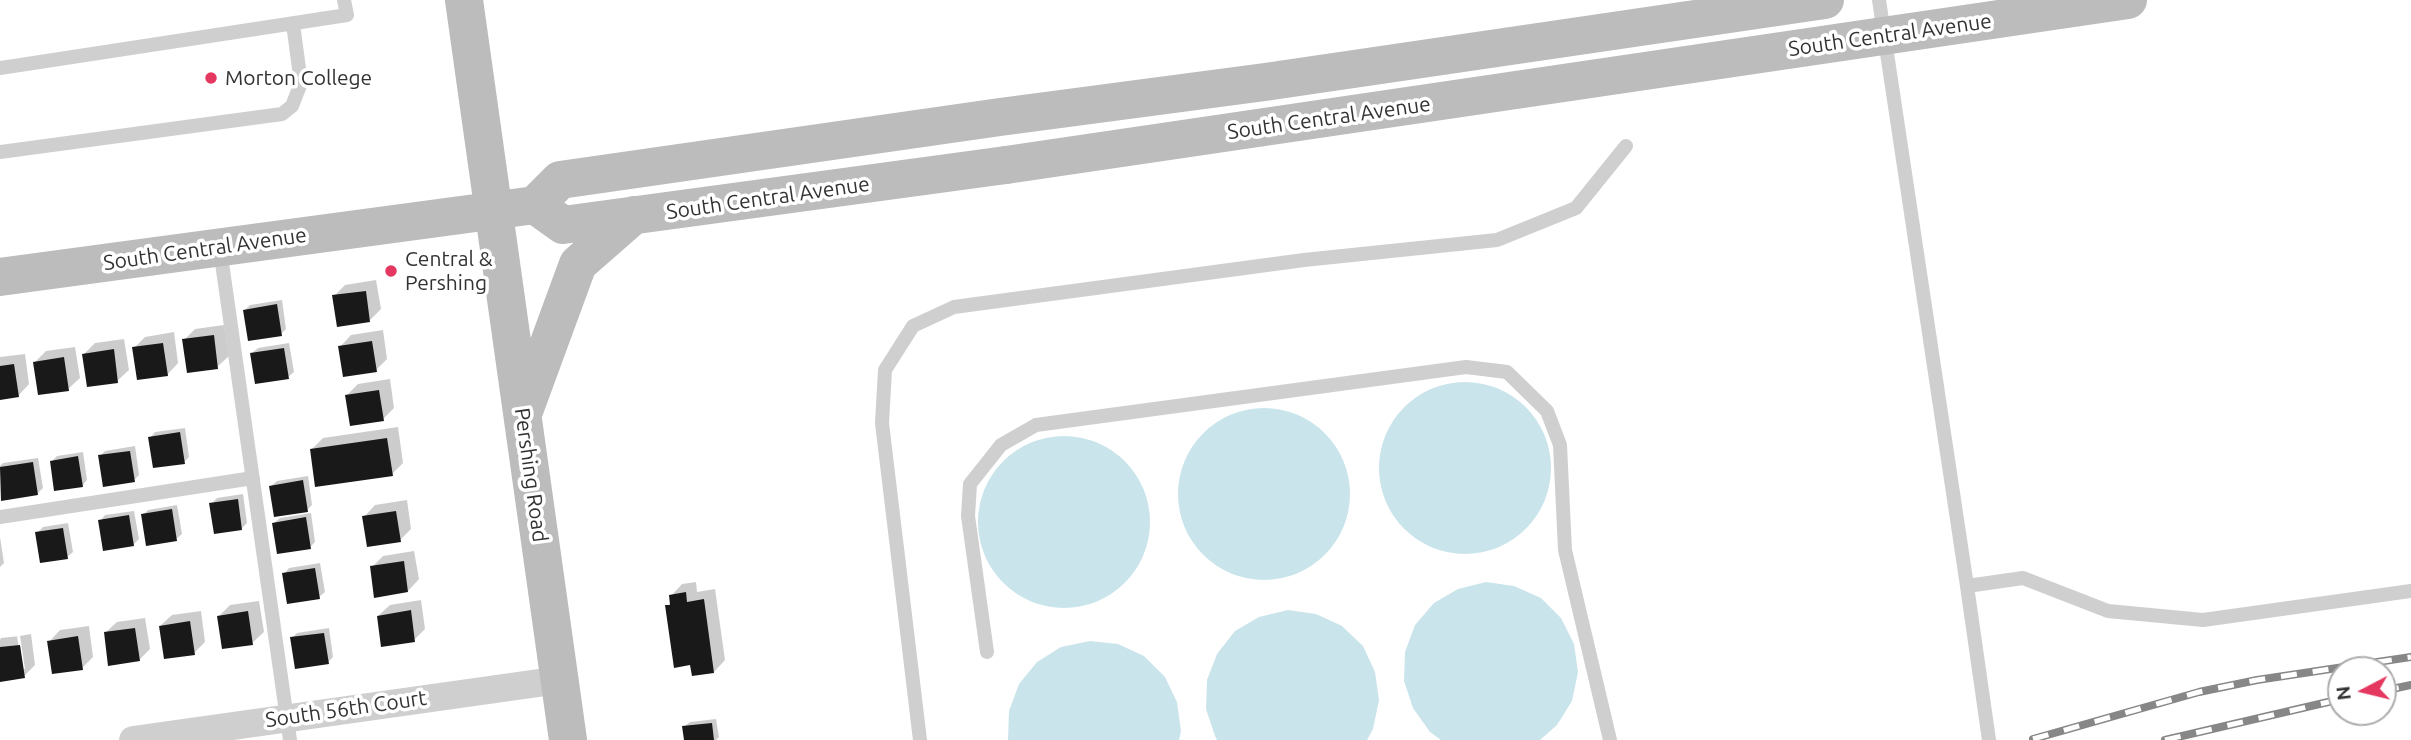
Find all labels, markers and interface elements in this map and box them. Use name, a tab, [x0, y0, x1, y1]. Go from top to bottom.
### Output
street label: South Central Avenue	[1787, 8, 1993, 62]
place label: Morton College	[225, 65, 372, 91]
marker: Morton College	[203, 70, 219, 86]
street label: South Central Avenue	[1226, 91, 1432, 145]
street label: South Central Avenue	[665, 171, 871, 225]
street label: South Central Avenue	[102, 222, 308, 276]
place label: Central & Pershing	[405, 246, 492, 296]
marker: Central & Pershing	[383, 263, 399, 279]
street label: Pershing Road	[509, 406, 553, 544]
north arrow	[2327, 656, 2397, 726]
street label: South 56th Court	[264, 685, 428, 733]
text: N	[2331, 685, 2355, 702]

